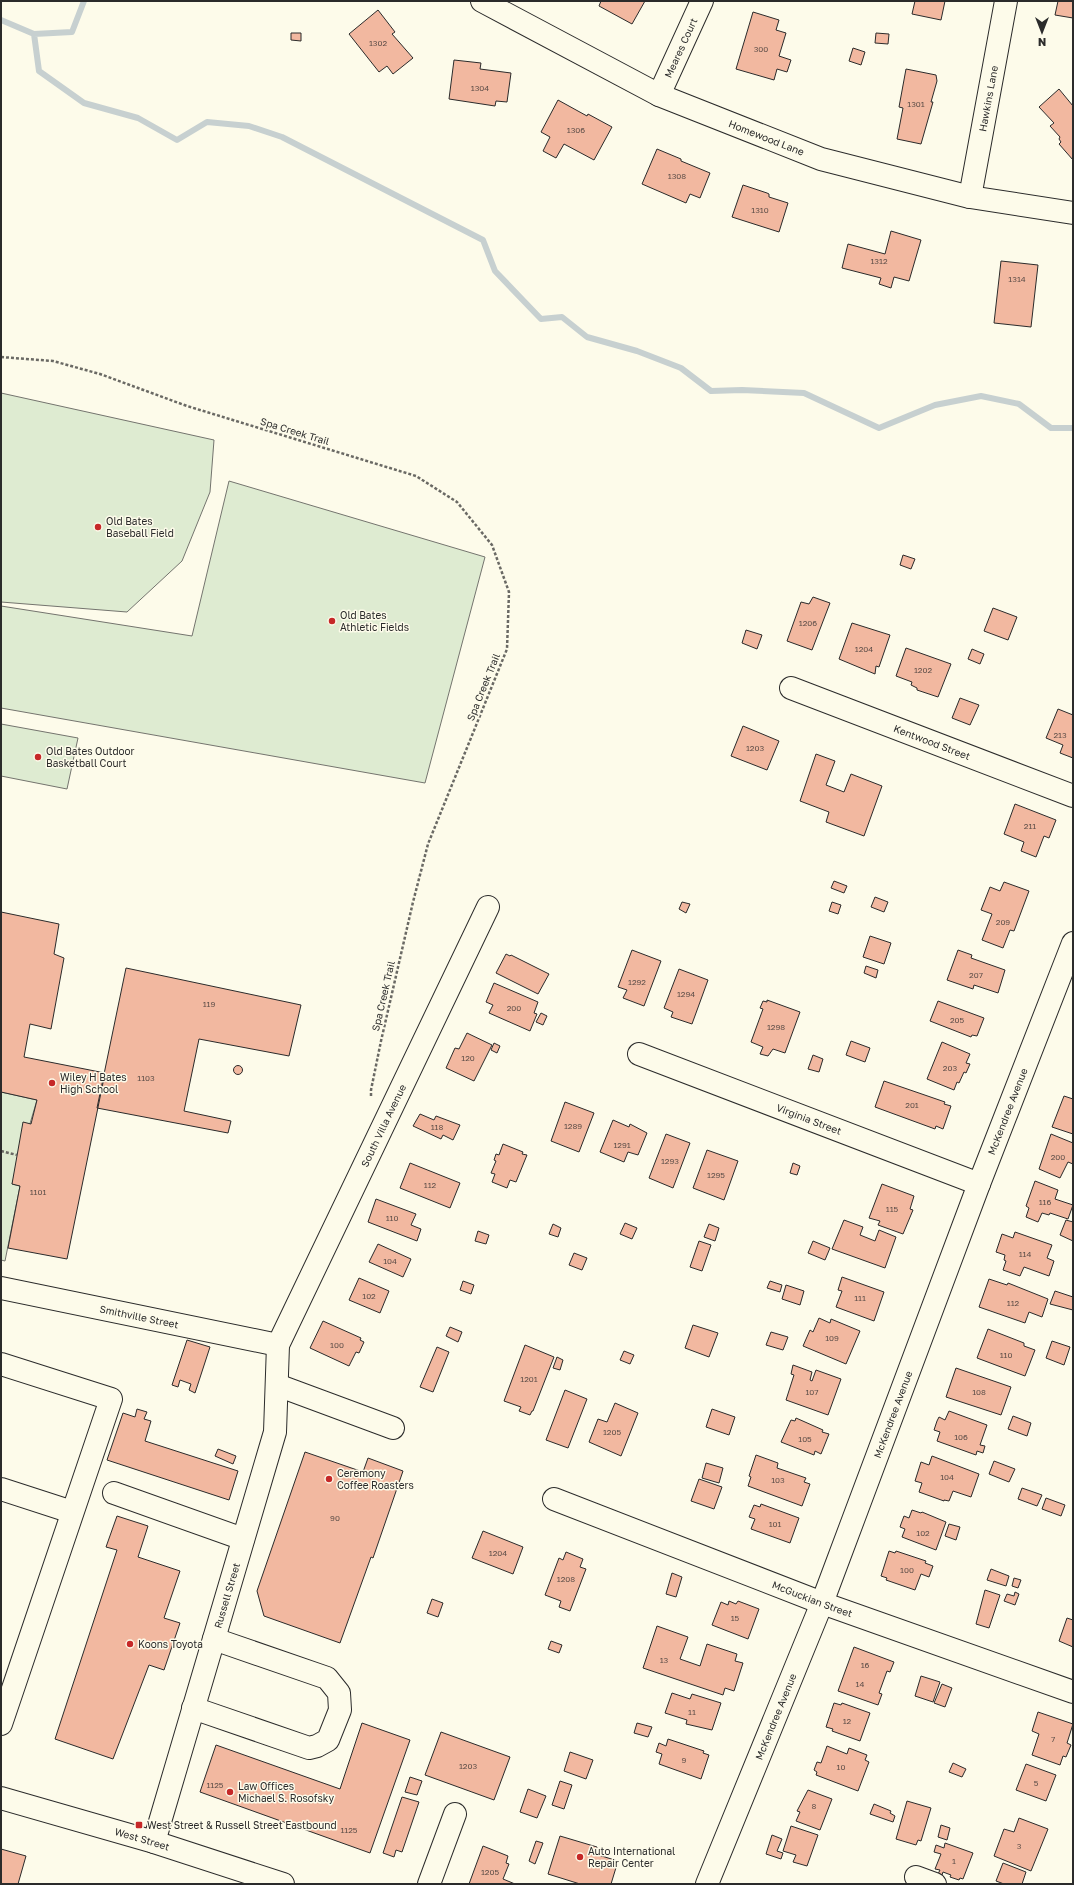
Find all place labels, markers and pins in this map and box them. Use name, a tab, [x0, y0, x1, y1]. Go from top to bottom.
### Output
place label: Old Bates Baseball Field	[106, 515, 174, 539]
marker: Old Bates Baseball Field	[93, 522, 103, 532]
place label: Old Bates Athletic Fields	[340, 609, 409, 633]
marker: Old Bates Athletic Fields	[327, 616, 337, 626]
place label: Old Bates Outdoor Basketball Court	[46, 745, 135, 769]
marker: Old Bates Outdoor Basketball Court	[33, 752, 43, 762]
place label: Wiley H Bates High School	[60, 1071, 127, 1095]
marker: Wiley H Bates High School	[47, 1078, 57, 1088]
place label: Ceremony Coffee Roasters	[337, 1467, 414, 1491]
marker: Ceremony Coffee Roasters	[324, 1474, 334, 1484]
place label: Koons Toyota	[138, 1638, 203, 1650]
marker: Koons Toyota	[125, 1639, 135, 1649]
place label: Law Offices Michael S. Rosofsky	[238, 1780, 334, 1804]
marker: Law Offices Michael S. Rosofsky	[225, 1787, 235, 1797]
place label: West Street & Russell Street Eastbound	[147, 1819, 337, 1831]
marker: West Street & Russell Street Eastbound	[134, 1820, 144, 1830]
place label: Auto International Repair Center	[588, 1845, 675, 1869]
marker: Auto International Repair Center	[575, 1852, 585, 1862]

